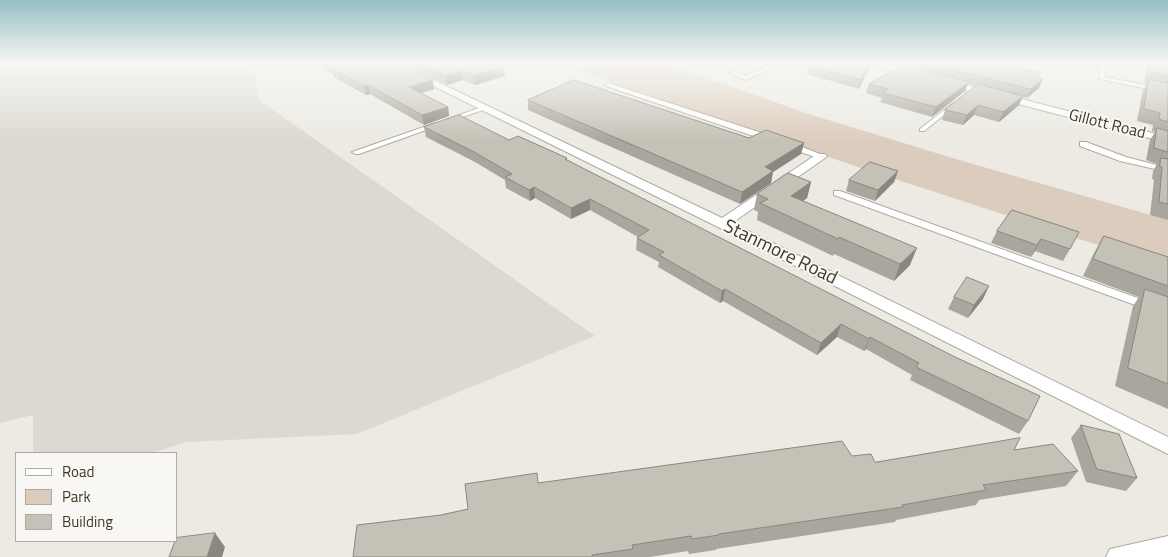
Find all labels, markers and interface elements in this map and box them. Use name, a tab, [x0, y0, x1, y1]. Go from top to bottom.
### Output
street label: Gillott Road	[1067, 106, 1147, 144]
street label: Stanmore Road	[719, 216, 841, 290]
legend	[15, 452, 178, 542]
text: Road	[62, 460, 94, 483]
text: Park	[62, 485, 91, 508]
text: Building	[62, 510, 113, 533]

